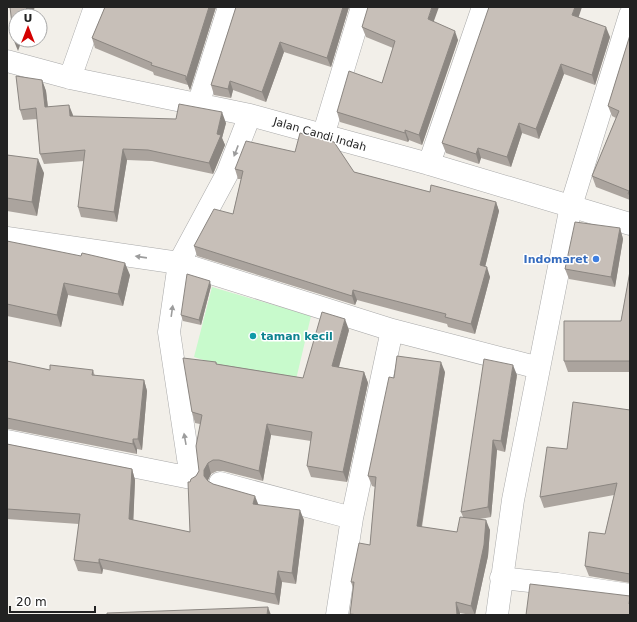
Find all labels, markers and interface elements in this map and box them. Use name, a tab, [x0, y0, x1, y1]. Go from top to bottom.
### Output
north arrow	[8, 8, 48, 48]
text: U	[24, 12, 32, 25]
street label: Jalan Candi Indah	[271, 115, 368, 154]
one-way arrow	[233, 146, 239, 158]
place label: Indomaret	[524, 253, 588, 266]
one-way arrow	[135, 254, 147, 260]
marker: Indomaret	[591, 254, 601, 264]
one-way arrow	[169, 305, 175, 317]
place label: taman kecil	[261, 330, 333, 343]
marker: taman kecil	[248, 331, 258, 341]
one-way arrow	[182, 433, 188, 446]
scale bar	[10, 588, 95, 614]
text: 20 m	[16, 595, 47, 609]

